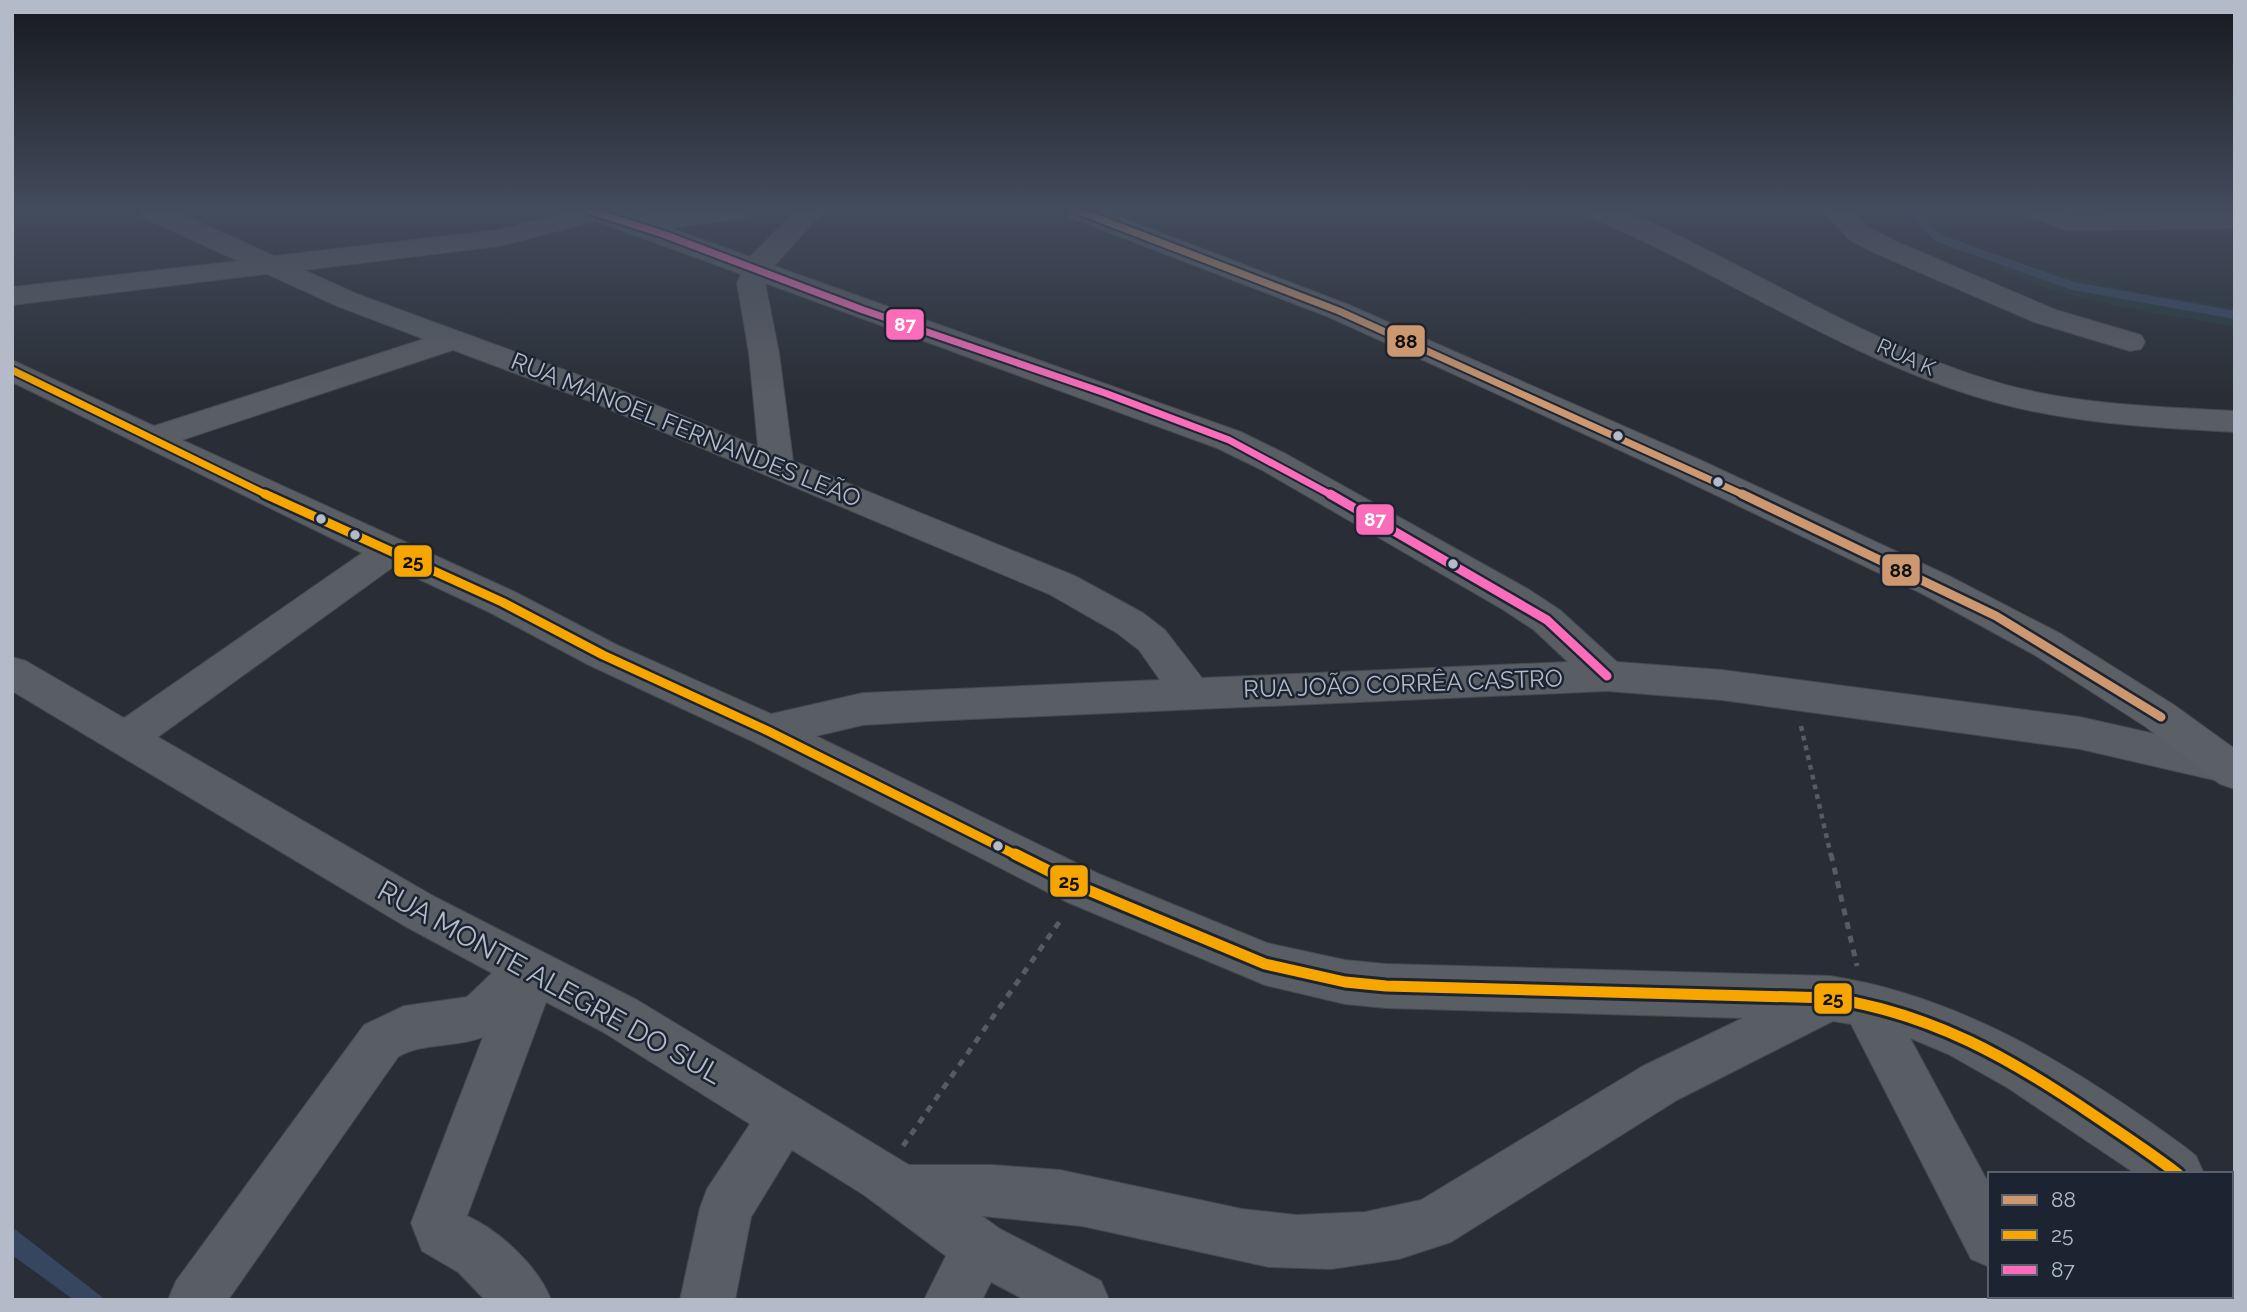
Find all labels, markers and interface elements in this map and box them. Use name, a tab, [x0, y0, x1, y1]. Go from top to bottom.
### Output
line badge: 87	[885, 308, 925, 341]
text: 87	[894, 313, 916, 335]
line badge: 88	[1386, 324, 1426, 358]
text: 88	[1395, 330, 1417, 352]
street label: RUA K	[1873, 333, 1940, 381]
street label: RUA MANOEL FERNANDES LEÃO	[507, 346, 865, 513]
unlabelled marker	[1611, 429, 1625, 443]
unlabelled marker	[1711, 475, 1725, 489]
line badge: 87	[1355, 503, 1395, 536]
text: 87	[1364, 508, 1386, 530]
unlabelled marker	[314, 512, 328, 526]
unlabelled marker	[348, 528, 362, 542]
line badge: 25	[393, 544, 433, 578]
text: 25	[402, 550, 424, 572]
line badge: 88	[1881, 553, 1921, 587]
unlabelled marker	[1446, 557, 1460, 571]
text: 88	[1890, 559, 1912, 581]
street label: RUA JOÃO CORRÊA CASTRO	[1243, 663, 1563, 704]
unlabelled marker	[991, 839, 1005, 853]
line badge: 25	[1049, 864, 1089, 898]
text: 25	[1058, 870, 1080, 892]
street label: RUA MONTE ALEGRE DO SUL	[372, 874, 728, 1091]
line badge: 25	[1813, 982, 1853, 1015]
text: 25	[1822, 987, 1844, 1009]
legend	[1988, 1172, 2233, 1298]
text: 88	[2051, 1187, 2076, 1212]
text: 25	[2051, 1222, 2073, 1247]
text: 87	[2051, 1257, 2075, 1282]

